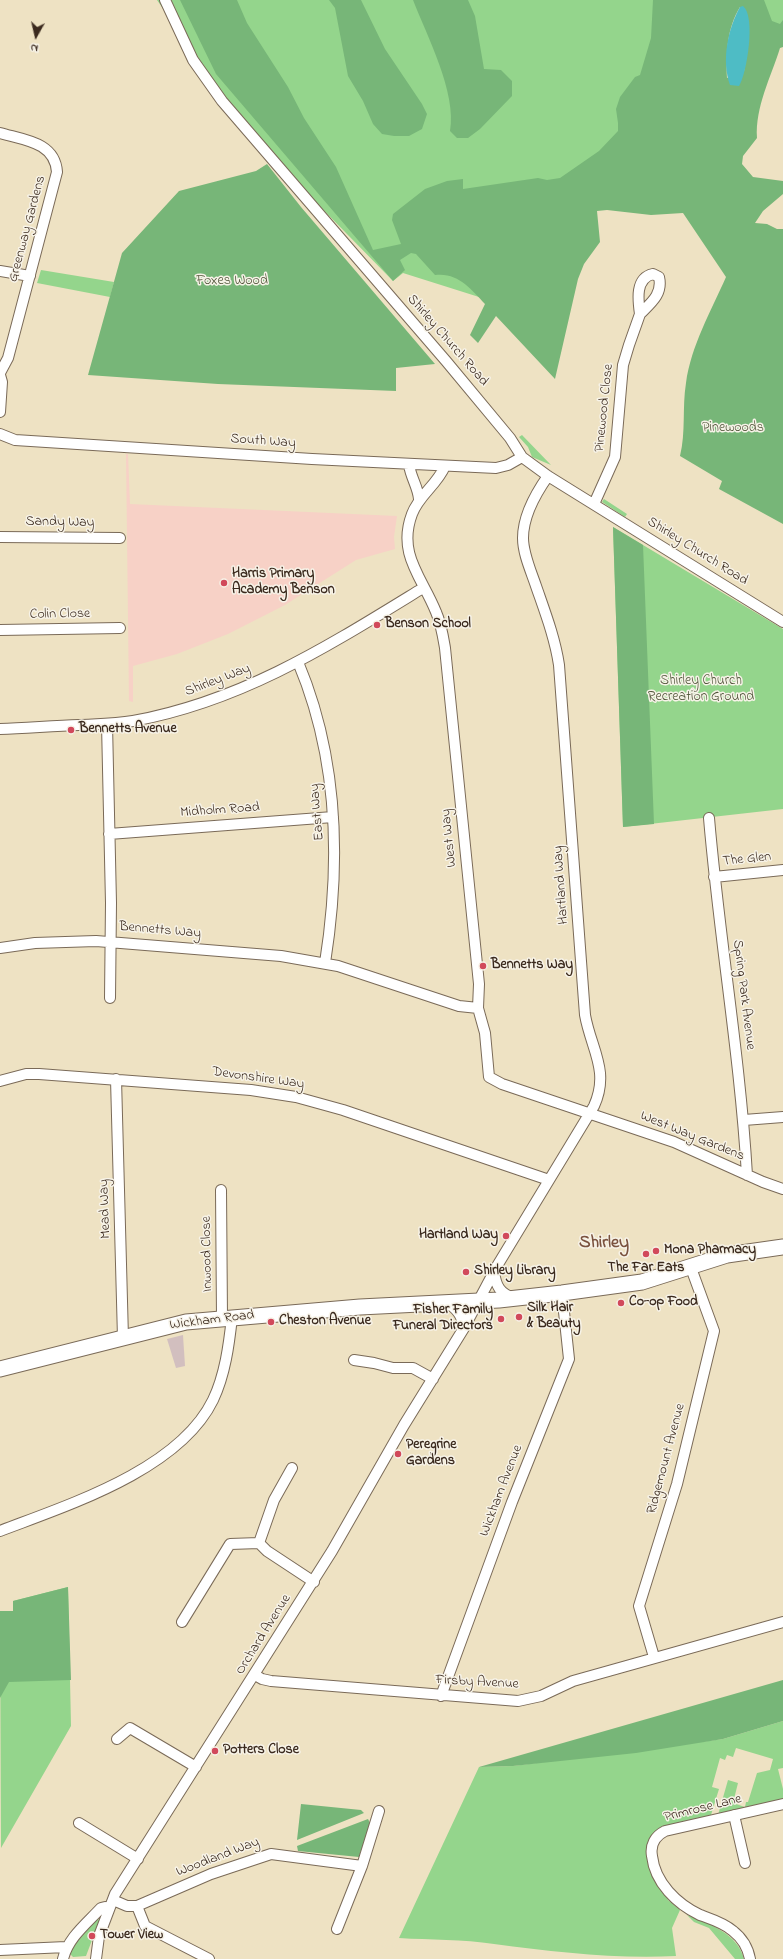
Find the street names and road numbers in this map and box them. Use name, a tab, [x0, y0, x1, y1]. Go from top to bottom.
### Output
street label: Greenway Gardens	[6, 174, 50, 284]
street label: Shirley Church Road	[403, 292, 491, 390]
street label: Pinewood Close	[592, 363, 618, 453]
street label: South Way	[230, 431, 296, 453]
street label: Sandy Way	[25, 514, 95, 532]
street label: Shirley Church Road	[643, 514, 751, 590]
street label: Colin Close	[30, 606, 90, 624]
street label: Shirley Way	[183, 661, 253, 701]
street label: East Way	[307, 783, 329, 841]
street label: Midholm Road	[180, 800, 260, 822]
street label: West Way	[439, 808, 461, 868]
street label: Hartland Way	[551, 845, 573, 925]
street label: The Glen	[722, 849, 772, 871]
street label: Bennetts Way	[118, 919, 202, 943]
street label: Spring Park Avenue	[728, 939, 758, 1051]
street label: Devonshire Way	[211, 1064, 305, 1094]
street label: West Way Gardens	[637, 1108, 747, 1166]
street label: Mead Way	[97, 1179, 115, 1239]
street label: Inwood Close	[199, 1216, 217, 1292]
street label: Wickham Road	[169, 1307, 255, 1335]
street label: Ridgemount Avenue	[644, 1402, 690, 1516]
street label: Wickham Avenue	[477, 1443, 527, 1539]
street label: Orchard Avenue	[233, 1592, 295, 1678]
street label: Firsby Avenue	[435, 1672, 519, 1694]
street label: Primrose Lane	[662, 1791, 744, 1827]
street label: Woodland Way	[174, 1834, 262, 1882]

